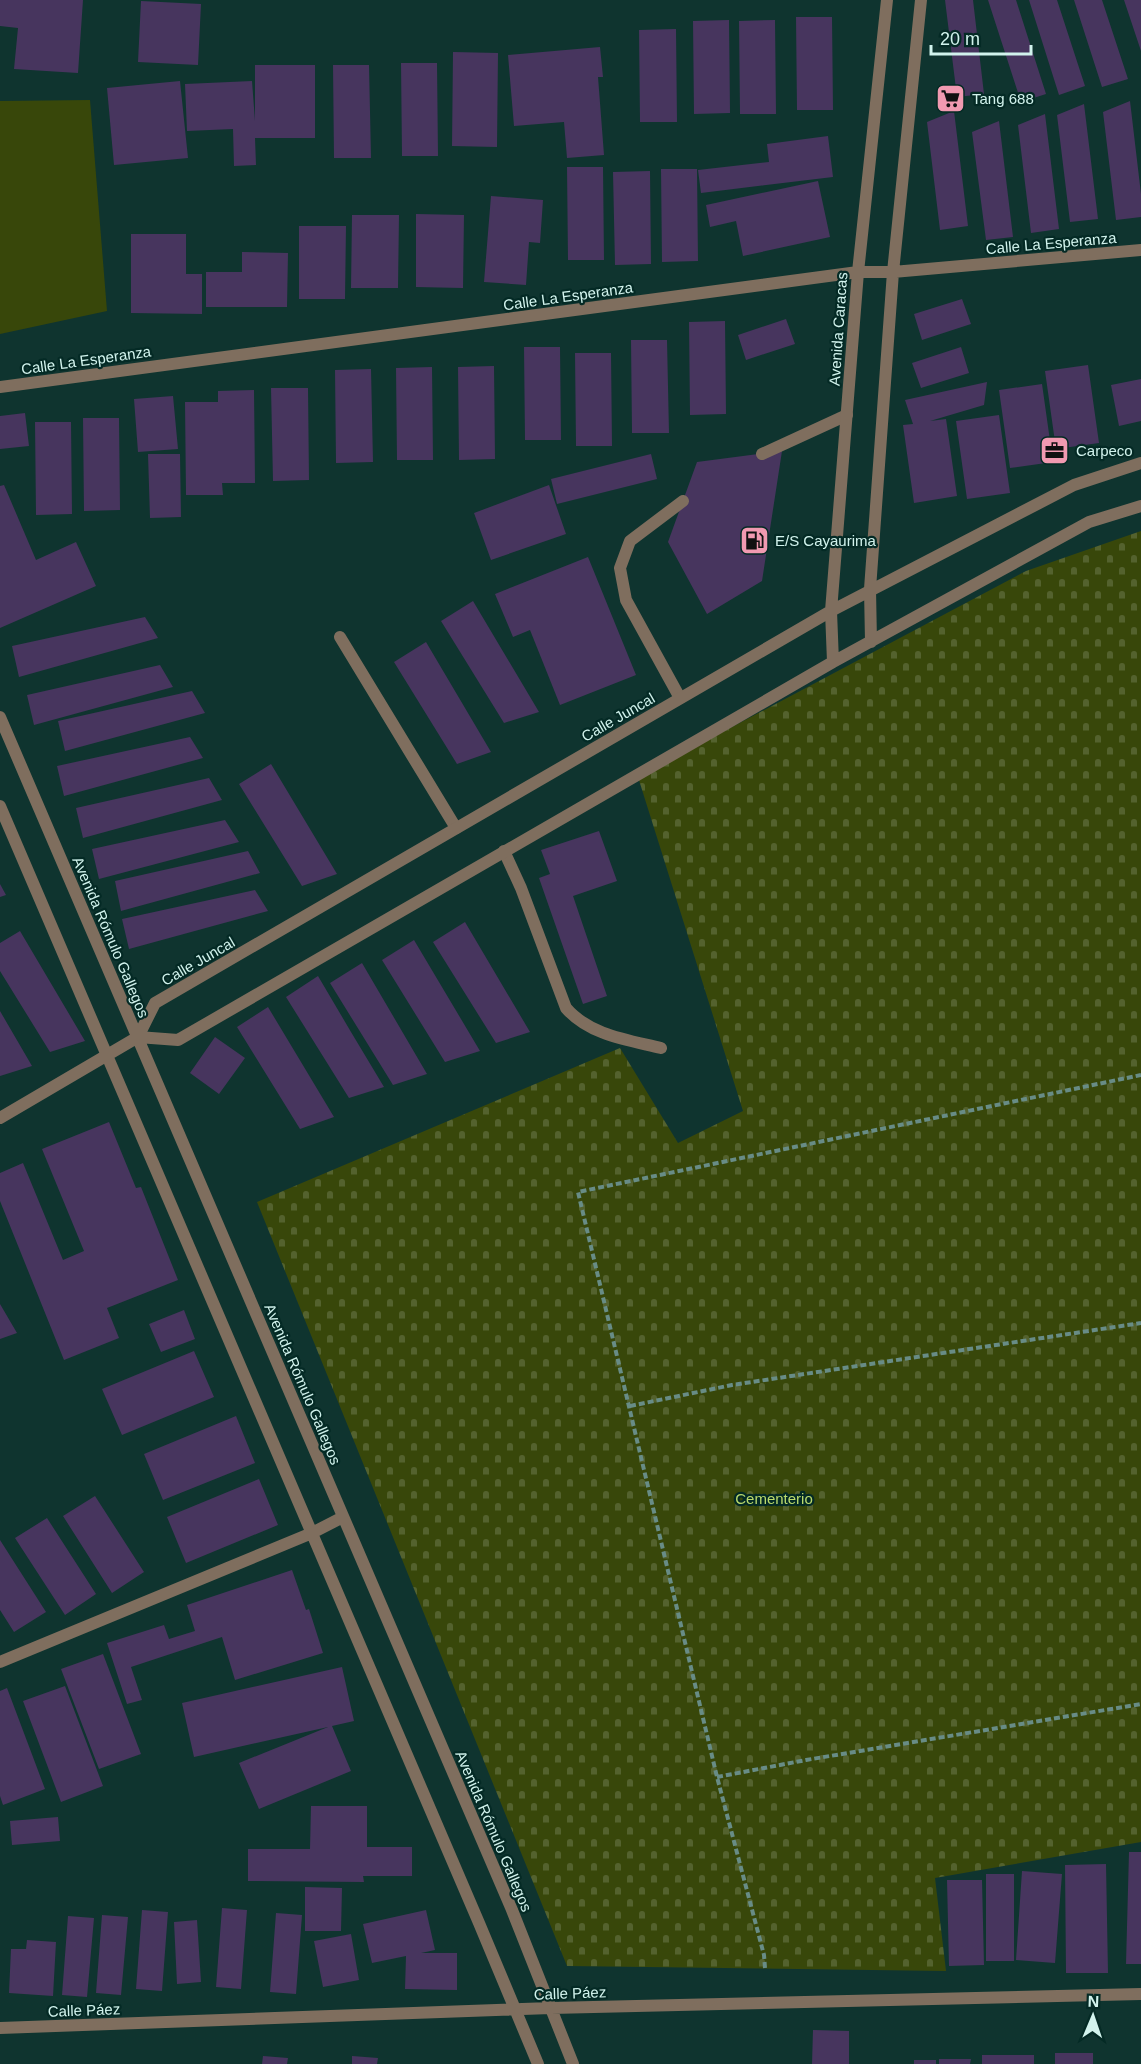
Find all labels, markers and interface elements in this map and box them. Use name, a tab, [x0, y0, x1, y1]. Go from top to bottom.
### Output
scale bar	[931, 18, 1032, 56]
text: 20 m	[940, 29, 980, 49]
supermarket icon: Tang 688	[935, 82, 967, 114]
place label: Tang 688	[972, 90, 1034, 107]
street label: Calle La Esperanza	[985, 229, 1118, 257]
street label: Avenida Caracas	[826, 272, 850, 386]
street label: Calle La Esperanza	[502, 278, 635, 314]
street label: Calle La Esperanza	[20, 342, 153, 378]
office icon: Carpeco	[1039, 434, 1071, 466]
place label: Carpeco	[1076, 442, 1133, 459]
fuel station icon: E/S Cayaurima	[738, 524, 770, 556]
place label: E/S Cayaurima	[775, 532, 877, 549]
street label: Calle Juncal	[578, 689, 658, 745]
street label: Avenida Rómulo Gallegos	[69, 854, 153, 1020]
street label: Calle Juncal	[158, 933, 238, 989]
street label: Avenida Rómulo Gallegos	[261, 1301, 345, 1467]
park label: Cementerio	[735, 1490, 813, 1507]
street label: Avenida Rómulo Gallegos	[452, 1748, 536, 1914]
street label: Calle Páez	[533, 1983, 607, 2003]
north arrow	[1063, 1986, 1123, 2046]
text: N	[1087, 1993, 1100, 2010]
street label: Calle Páez	[47, 2000, 121, 2020]

